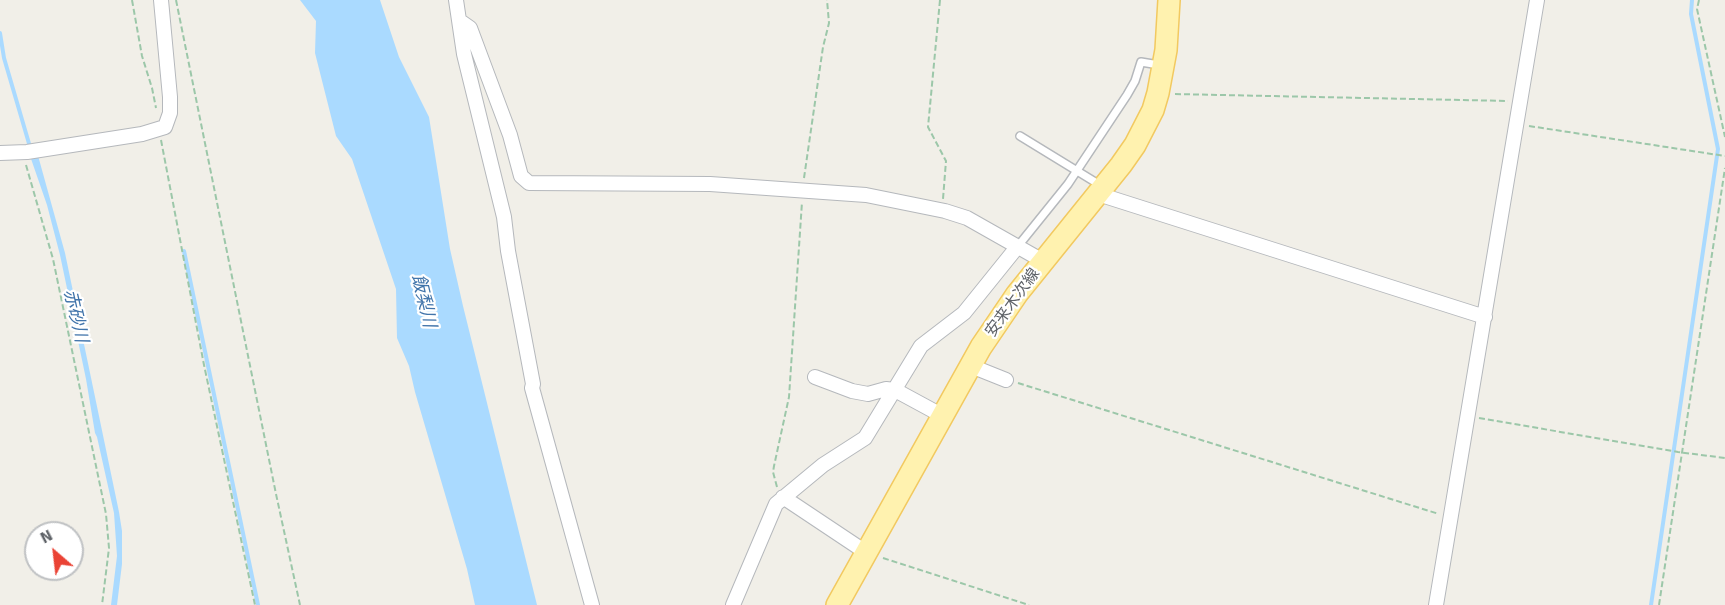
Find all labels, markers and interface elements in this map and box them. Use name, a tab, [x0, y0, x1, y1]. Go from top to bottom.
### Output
street label: 安来木次線	[982, 265, 1044, 341]
water label: 飯梨川	[406, 272, 440, 330]
water label: 赤砂川	[58, 287, 92, 345]
north arrow	[24, 521, 84, 581]
text: N	[37, 525, 56, 548]

